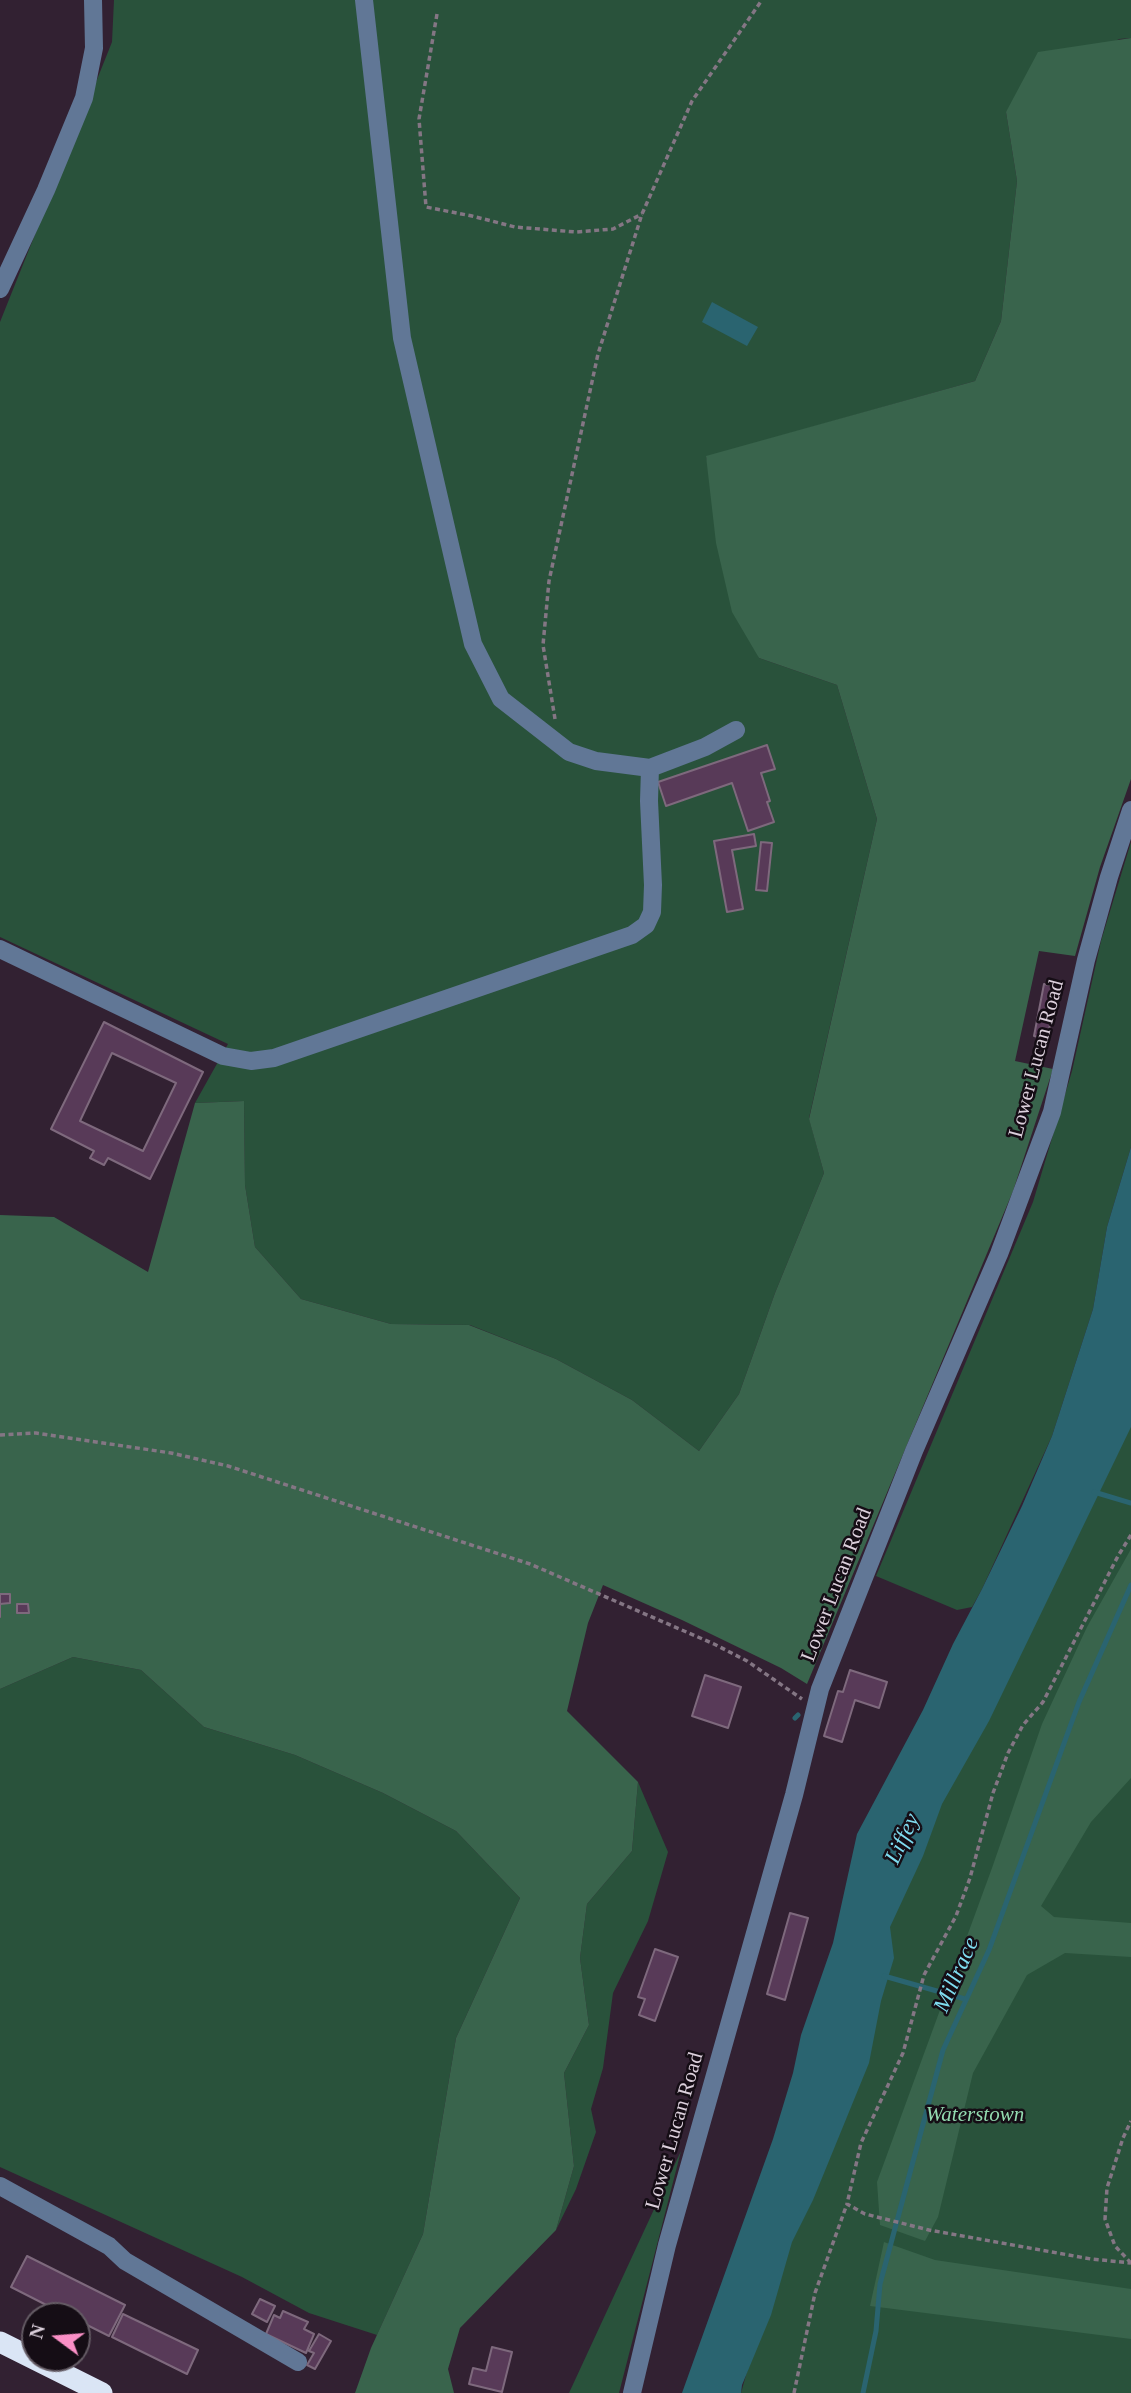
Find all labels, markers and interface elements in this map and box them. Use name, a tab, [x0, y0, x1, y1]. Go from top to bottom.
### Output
street label: Lower Lucan Road	[1004, 977, 1070, 1141]
street label: Lower Lucan Road	[796, 1505, 878, 1665]
water label: Liffey	[879, 1809, 927, 1869]
water label: Millrace	[928, 1933, 986, 2017]
street label: Lower Lucan Road	[641, 2050, 709, 2212]
park label: Waterstown	[926, 2102, 1024, 2128]
north arrow	[21, 2302, 91, 2372]
text: N	[25, 2322, 49, 2341]

